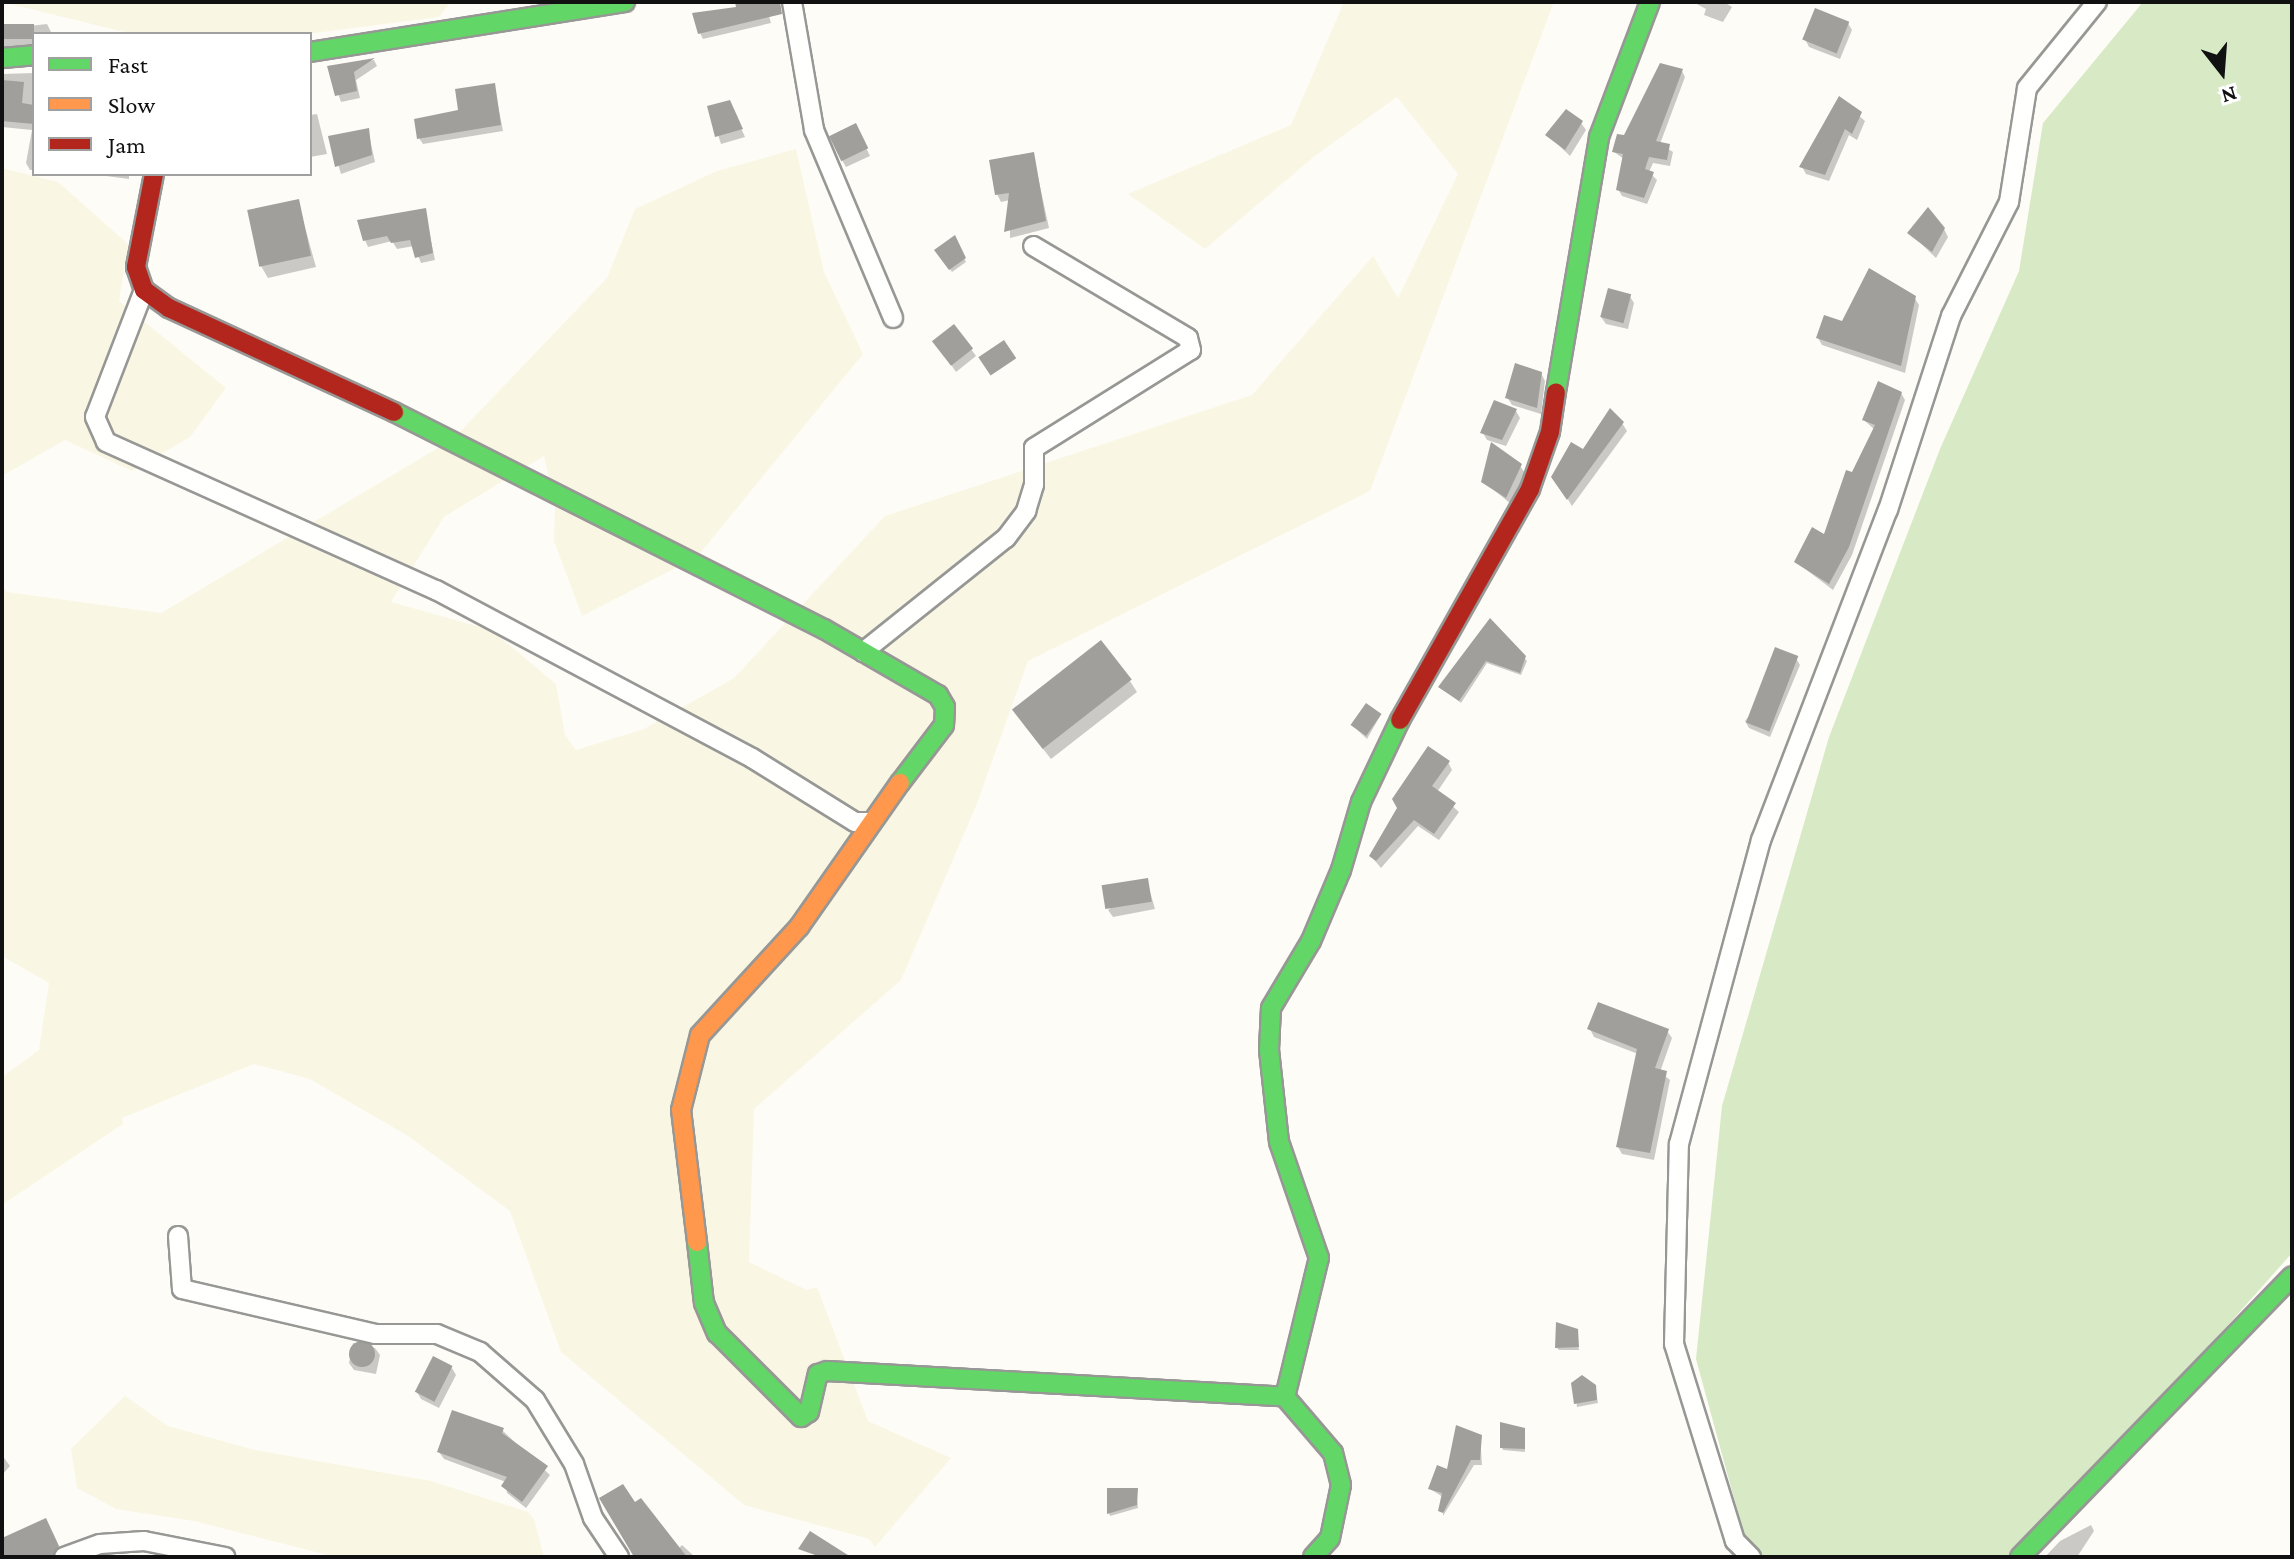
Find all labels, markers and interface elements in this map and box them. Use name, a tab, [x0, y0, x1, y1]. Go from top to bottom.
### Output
legend	[32, 32, 312, 176]
north arrow	[2182, 32, 2262, 112]
text: Fast	[108, 51, 148, 78]
text: N	[2218, 81, 2240, 110]
text: Slow	[108, 91, 155, 118]
text: Jam	[108, 131, 146, 158]

